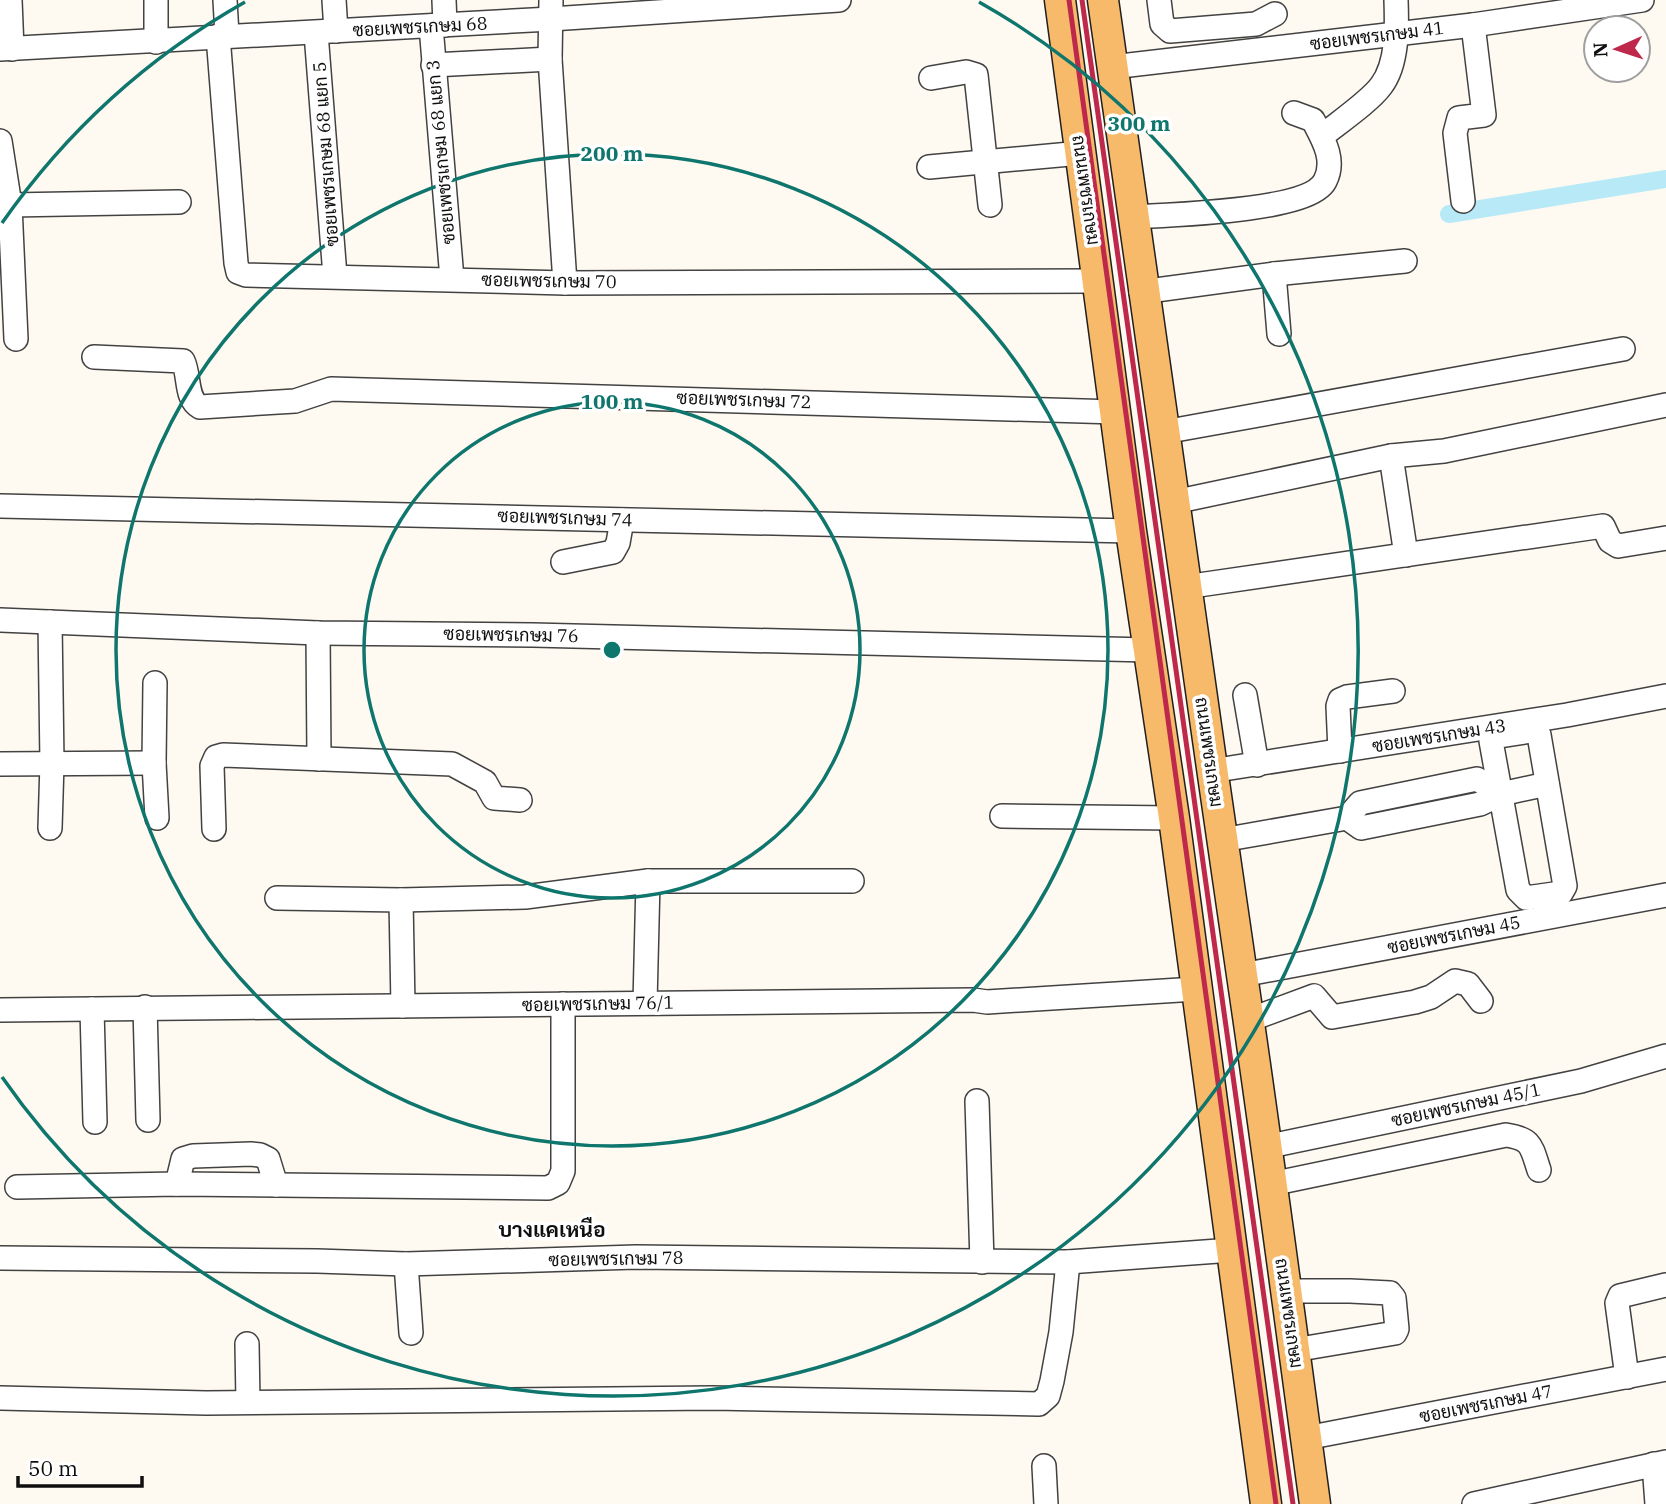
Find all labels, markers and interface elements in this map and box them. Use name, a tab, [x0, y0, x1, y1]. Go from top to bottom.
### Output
street label: ซอยเพชรเกษม 68	[352, 11, 488, 42]
north arrow	[1582, 14, 1652, 84]
street label: ซอยเพชรเกษม 41	[1309, 16, 1445, 55]
text: N	[1588, 42, 1612, 58]
street label: ซอยเพชรเกษม 68 แยก 3	[421, 59, 460, 245]
street label: ซอยเพชรเกษม 68 แยก 5	[308, 61, 343, 247]
text: 300 m	[1107, 109, 1171, 137]
street label: ถนนเพชรเกษม	[1067, 133, 1106, 246]
text: 200 m	[580, 139, 644, 167]
street label: ซอยเพชรเกษม 70	[481, 268, 617, 293]
street label: ซอยเพชรเกษม 72	[676, 386, 812, 413]
text: 100 m	[580, 387, 644, 415]
street label: ซอยเพชรเกษม 74	[497, 504, 633, 531]
street label: ซอยเพชรเกษม 76	[443, 622, 579, 647]
centre of rings	[600, 638, 624, 662]
street label: ถนนเพชรเกษม	[1190, 695, 1229, 808]
street label: ซอยเพชรเกษม 43	[1370, 714, 1507, 757]
street label: ซอยเพชรเกษม 45	[1385, 910, 1522, 959]
street label: ซอยเพชรเกษม 76/1	[522, 991, 674, 1016]
street label: ซอยเพชรเกษม 45/1	[1389, 1077, 1543, 1132]
district label: บางแคเหนือ	[498, 1215, 606, 1243]
street label: ซอยเพชรเกษม 78	[548, 1246, 684, 1271]
street label: ถนนเพชรเกษม	[1270, 1256, 1309, 1369]
street label: ซอยเพชรเกษม 47	[1417, 1379, 1554, 1428]
scale bar	[18, 1444, 142, 1488]
text: 50 m	[28, 1454, 78, 1482]

